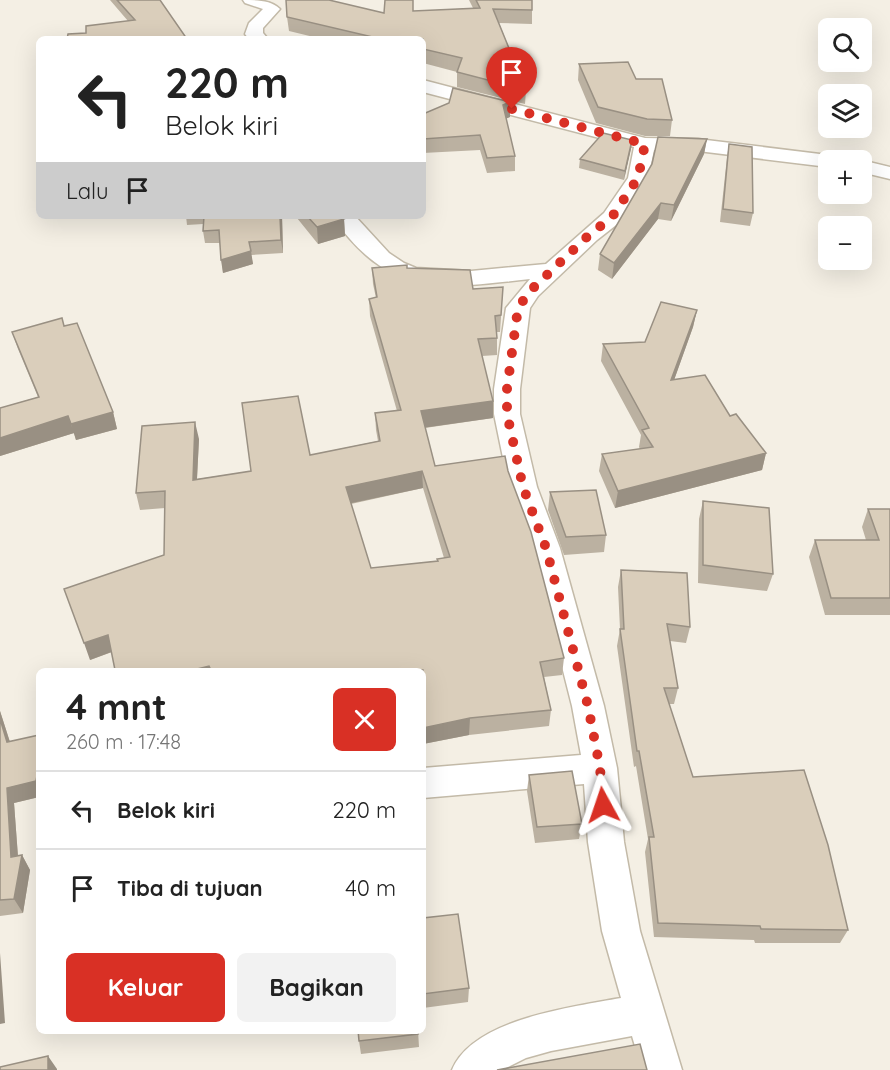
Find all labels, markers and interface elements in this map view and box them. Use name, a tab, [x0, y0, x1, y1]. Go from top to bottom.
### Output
map controls	[818, 18, 872, 270]
button: search	[818, 18, 872, 72]
pin	[486, 47, 537, 109]
text: 220 m	[165, 56, 289, 109]
icon: arrive	[495, 56, 528, 89]
icon: left	[66, 60, 144, 138]
button: layers	[818, 84, 872, 138]
text: Belok kiri	[165, 108, 278, 142]
button: +	[818, 150, 872, 204]
icon: arrive	[121, 174, 154, 207]
text: Lalu	[66, 177, 109, 205]
button: −	[818, 216, 872, 270]
text: 4 mnt	[66, 684, 167, 729]
button: close	[333, 688, 396, 751]
text: 260 m · 17:48	[66, 729, 181, 754]
position arrow	[571, 773, 635, 837]
icon: left	[66, 794, 99, 827]
text: Belok kiri	[117, 796, 215, 824]
text: 220 m	[332, 796, 396, 824]
icon: arrive	[66, 872, 99, 905]
text: Tiba di tujuan	[117, 874, 263, 902]
text: 40 m	[345, 874, 396, 902]
button: Keluar	[66, 953, 225, 1022]
button: Bagikan	[237, 953, 396, 1022]

